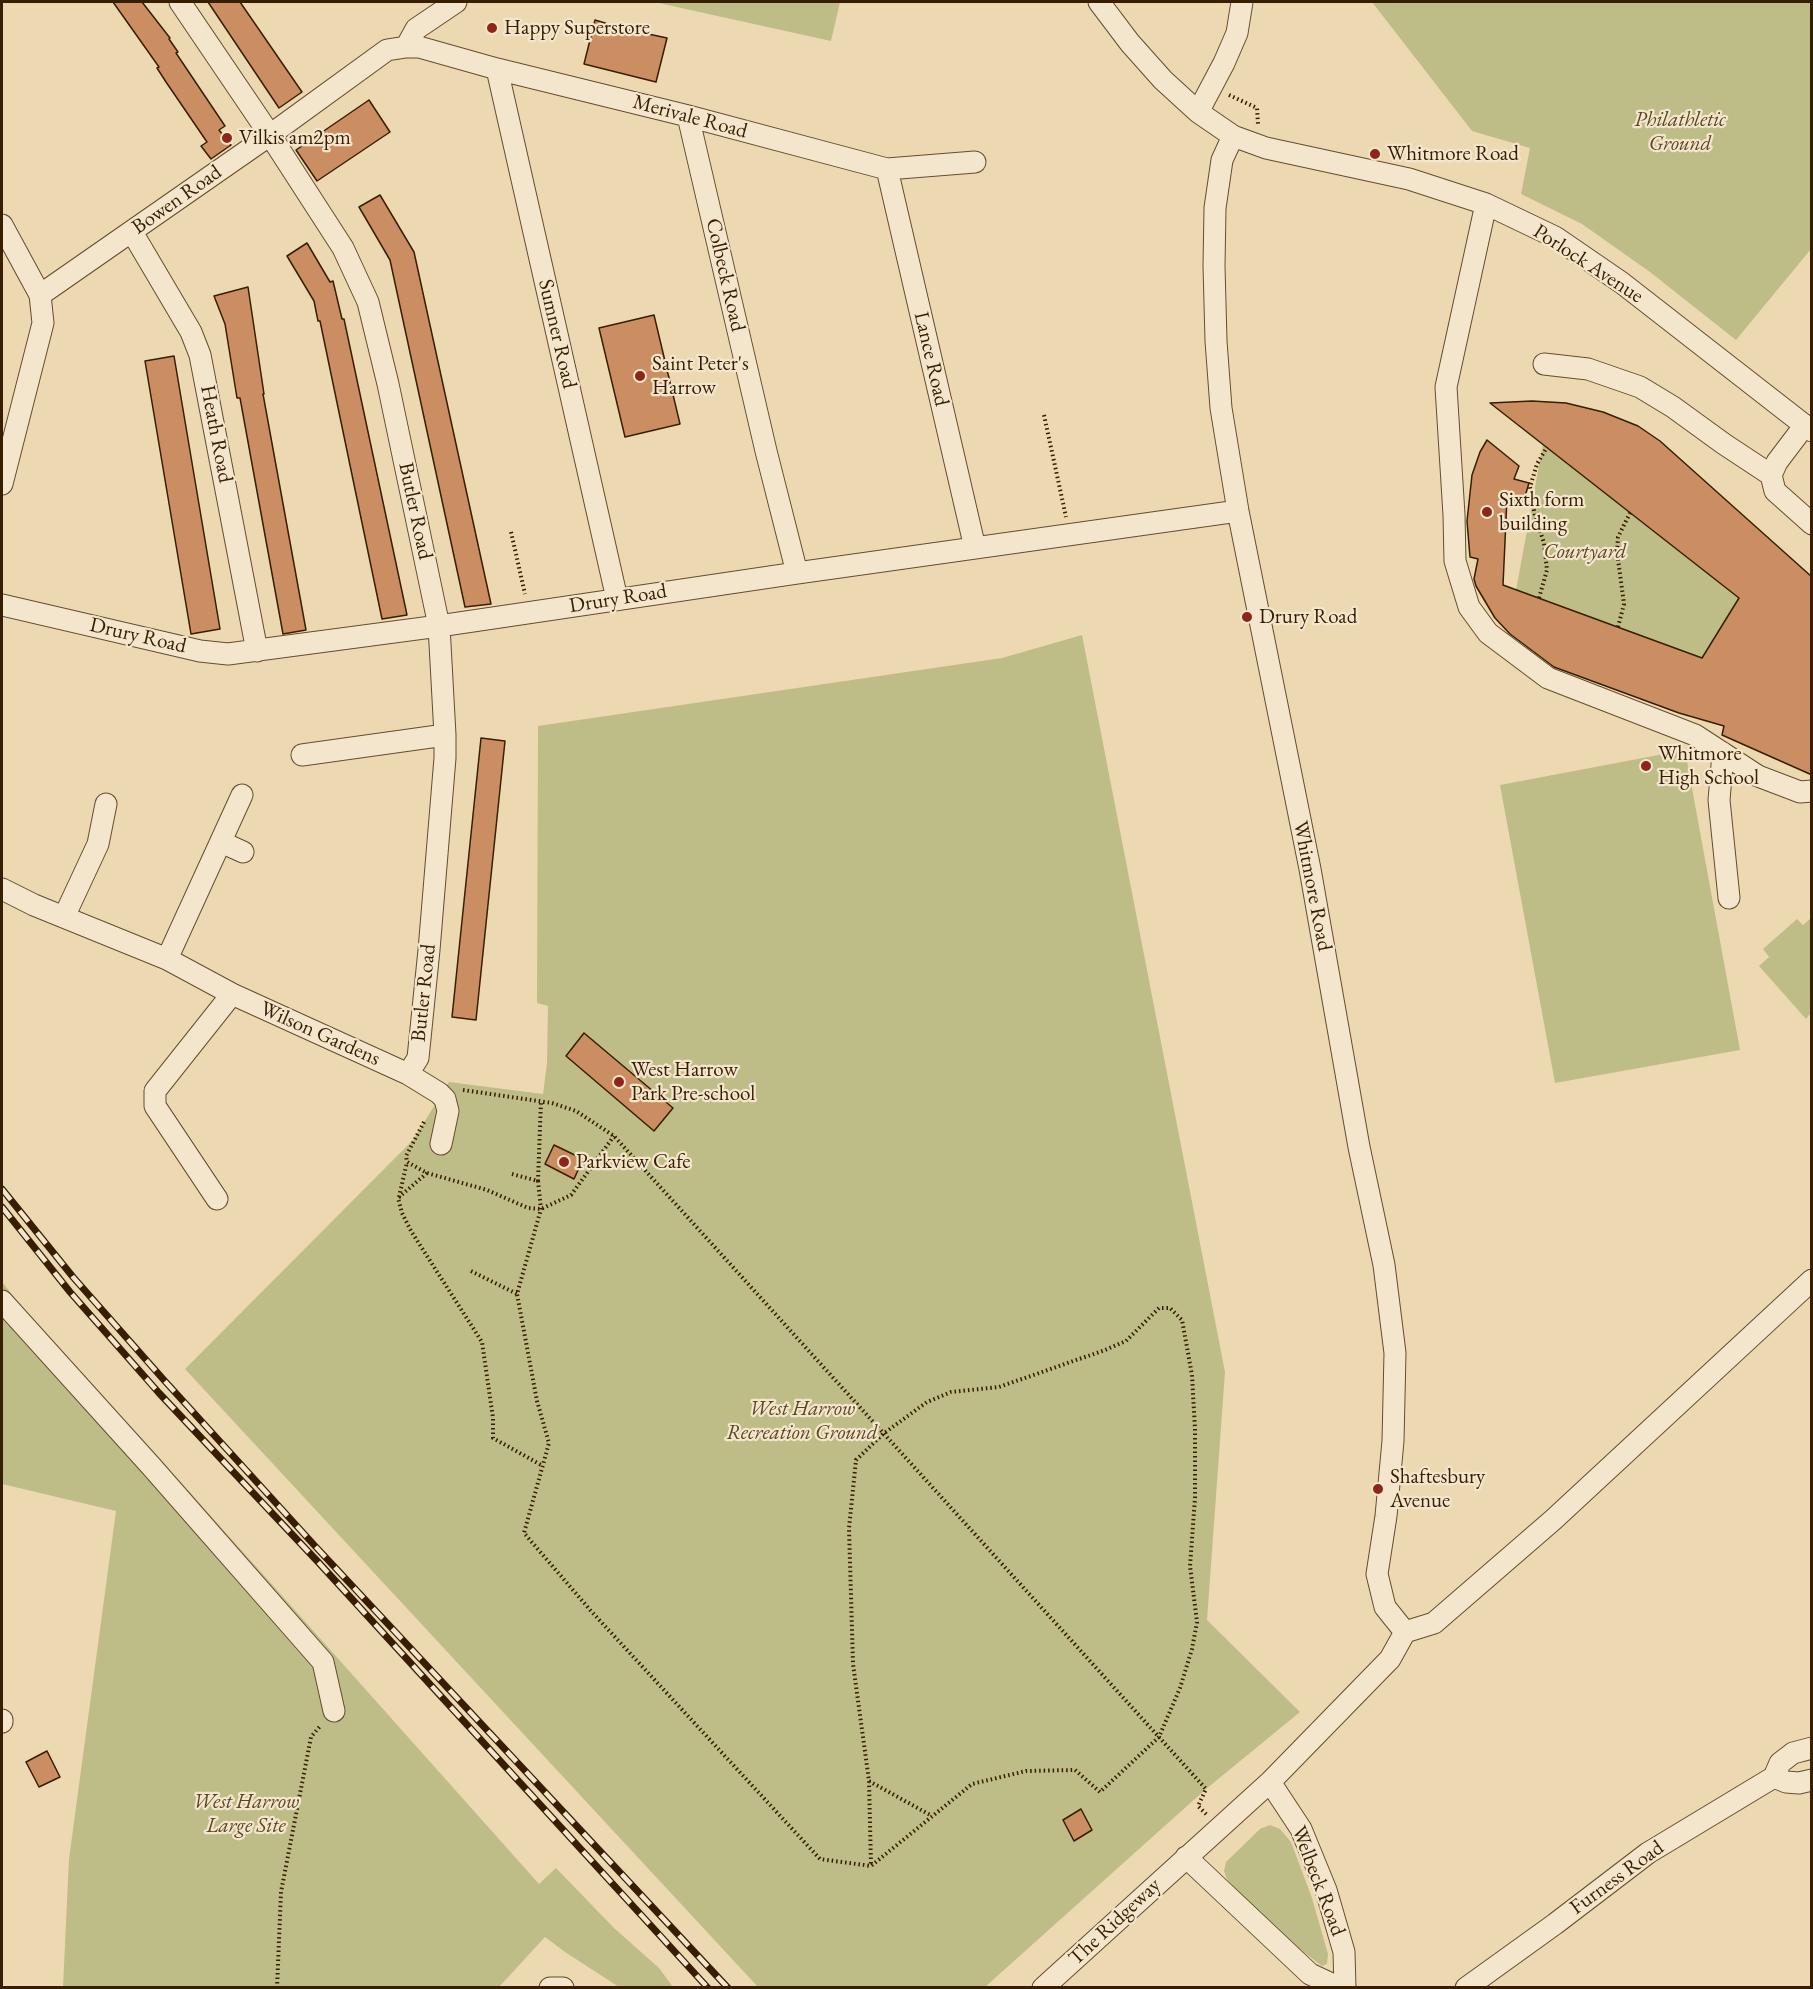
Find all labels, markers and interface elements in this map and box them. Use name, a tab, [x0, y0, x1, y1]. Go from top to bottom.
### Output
place label: Happy Superstore	[504, 15, 650, 41]
marker: Happy Superstore	[485, 21, 499, 35]
street label: Merivale Road	[630, 90, 750, 144]
park label: Philathletic Ground	[1634, 107, 1726, 157]
place label: Vilkis am2pm	[239, 125, 351, 151]
marker: Vilkis am2pm	[220, 131, 234, 145]
place label: Whitmore Road	[1387, 141, 1519, 167]
marker: Whitmore Road	[1368, 147, 1382, 161]
street label: Bowen Road	[127, 160, 227, 240]
street label: Colbeck Road	[700, 216, 750, 334]
street label: Porlock Avenue	[1528, 219, 1648, 309]
street label: Sumner Road	[532, 277, 582, 391]
street label: Lance Road	[908, 309, 954, 409]
place label: Saint Peter's Harrow	[652, 351, 749, 401]
marker: Saint Peter's Harrow	[633, 369, 647, 383]
street label: Heath Road	[194, 383, 238, 485]
street label: Butler Road	[392, 460, 438, 562]
place label: Sixth form building	[1499, 487, 1584, 537]
marker: Sixth form building	[1480, 505, 1494, 519]
park label: Courtyard	[1544, 539, 1626, 565]
street label: Drury Road	[567, 579, 669, 619]
place label: Drury Road	[1259, 604, 1357, 630]
marker: Drury Road	[1240, 610, 1254, 624]
street label: Drury Road	[87, 613, 189, 659]
place label: Whitmore High School	[1658, 741, 1759, 791]
marker: Whitmore High School	[1639, 759, 1653, 773]
street label: Whitmore Road	[1287, 819, 1337, 953]
street label: Butler Road	[406, 943, 442, 1043]
street label: Wilson Gardens	[256, 996, 384, 1072]
place label: West Harrow Park Pre-school	[631, 1057, 755, 1107]
marker: West Harrow Park Pre-school	[612, 1075, 626, 1089]
place label: Parkview Cafe	[576, 1149, 691, 1175]
marker: Parkview Cafe	[557, 1155, 571, 1169]
park label: West Harrow Recreation Ground	[726, 1396, 878, 1446]
place label: Shaftesbury Avenue	[1390, 1464, 1485, 1514]
marker: Shaftesbury Avenue	[1371, 1482, 1385, 1496]
park label: West Harrow Large Site	[193, 1789, 299, 1839]
street label: Welbeck Road	[1286, 1822, 1350, 1940]
street label: Furness Road	[1565, 1836, 1669, 1920]
street label: The Ridgeway	[1064, 1873, 1166, 1971]

